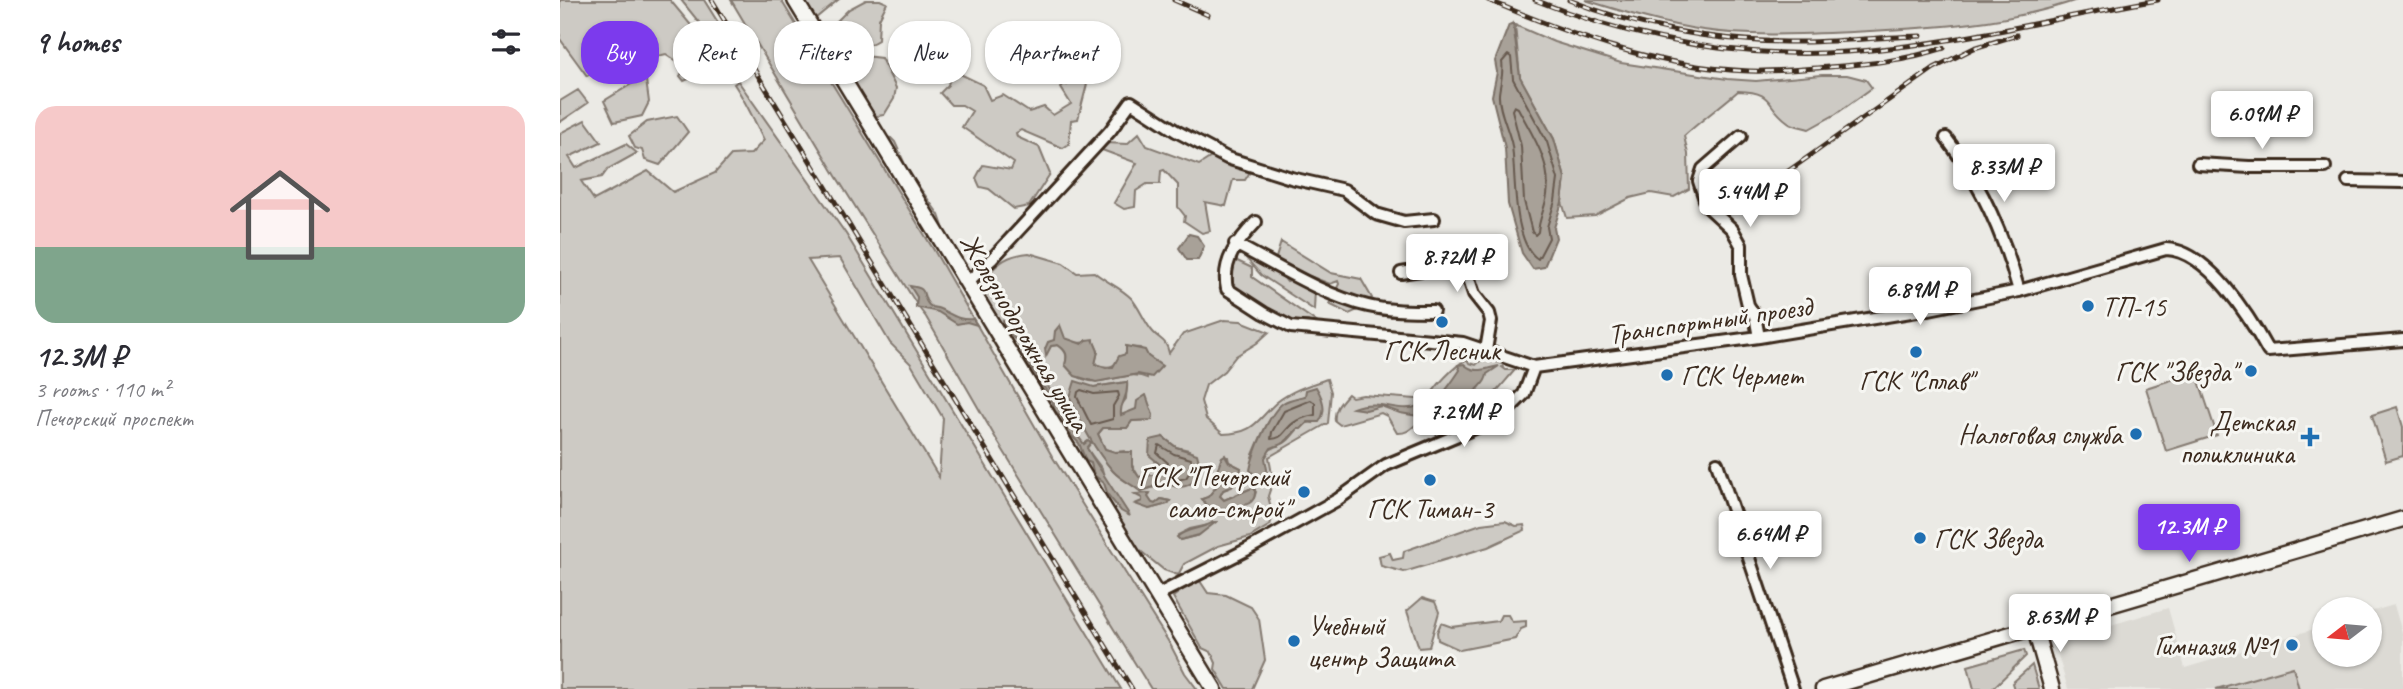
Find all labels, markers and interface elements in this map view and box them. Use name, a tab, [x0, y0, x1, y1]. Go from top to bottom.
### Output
chip: Buy	[581, 21, 659, 84]
chip: Rent	[673, 21, 760, 84]
chip: Filters	[774, 21, 874, 84]
chip: New	[888, 21, 971, 84]
chip: Apartment	[985, 21, 1121, 84]
text: 9 homes	[35, 23, 119, 61]
icon: filters	[487, 23, 525, 61]
pin: 6.09M ₽	[2197, 92, 2327, 151]
text: 6.09M ₽	[2227, 99, 2297, 128]
pin: 8.33M ₽	[1939, 144, 2069, 204]
icon: home	[217, 152, 343, 278]
text: 8.33M ₽	[1969, 152, 2039, 181]
pin: 5.44M ₽	[1685, 170, 1815, 229]
text: 5.44M ₽	[1715, 177, 1785, 206]
street label: Железнодорожная улица	[952, 226, 1099, 439]
pin: 8.72M ₽	[1392, 234, 1522, 294]
text: 8.72M ₽	[1422, 242, 1492, 271]
pin: 6.89M ₽	[1855, 268, 1985, 327]
text: 6.89M ₽	[1885, 275, 1955, 304]
street label: Транспортный проезд	[1606, 288, 1817, 352]
place label: ТП-15	[2102, 289, 2167, 324]
marker: ТП-15	[2080, 298, 2096, 314]
marker: ГСК Лесник	[1434, 314, 1450, 330]
place label: ГСК Лесник	[1384, 333, 1502, 368]
text: 12.3M ₽	[35, 337, 126, 375]
marker: ГСК "Сплав"	[1908, 344, 1924, 360]
place label: ГСК "Звезда"	[2115, 354, 2242, 389]
place label: ГСК Чермет	[1681, 358, 1805, 393]
place label: ГСК "Сплав"	[1859, 363, 1978, 398]
marker: ГСК "Звезда"	[2243, 363, 2259, 379]
marker: ГСК Чермет	[1659, 367, 1675, 383]
text: 3 rooms · 110 m²	[35, 375, 170, 404]
pin: 7.29M ₽	[1399, 390, 1529, 449]
text: 7.29M ₽	[1429, 397, 1499, 426]
text: Печорский проспект	[35, 404, 193, 433]
place label: Детская поликлиника	[2180, 404, 2296, 471]
place label: Налоговая служба	[1958, 417, 2124, 452]
marker: Налоговая служба	[2128, 426, 2144, 442]
marker: Детская поликлиника	[2300, 427, 2320, 447]
place label: ГСК "Печорский само-строй"	[1138, 459, 1295, 526]
marker: ГСК Тиман-3	[1422, 472, 1438, 488]
marker: ГСК "Печорский само-строй"	[1296, 484, 1312, 500]
place label: ГСК Тиман-3	[1367, 491, 1495, 526]
pin: 12.3M ₽	[2124, 504, 2254, 564]
pin: 6.64M ₽	[1705, 512, 1835, 571]
text: 12.3M ₽	[2154, 512, 2224, 541]
text: 6.64M ₽	[1735, 519, 1805, 548]
place label: ГСК Звезда	[1934, 521, 2044, 556]
marker: ГСК Звезда	[1912, 530, 1928, 546]
pin: 8.63M ₽	[1995, 594, 2125, 654]
north arrow	[2312, 597, 2382, 667]
map controls	[2312, 597, 2382, 667]
text: 8.63M ₽	[2025, 602, 2095, 631]
place label: Учебный центр Защита	[1308, 608, 1456, 675]
place label: Гимназия №1	[2155, 628, 2279, 663]
marker: Учебный центр Защита	[1286, 633, 1302, 649]
marker: Гимназия №1	[2284, 637, 2300, 653]

